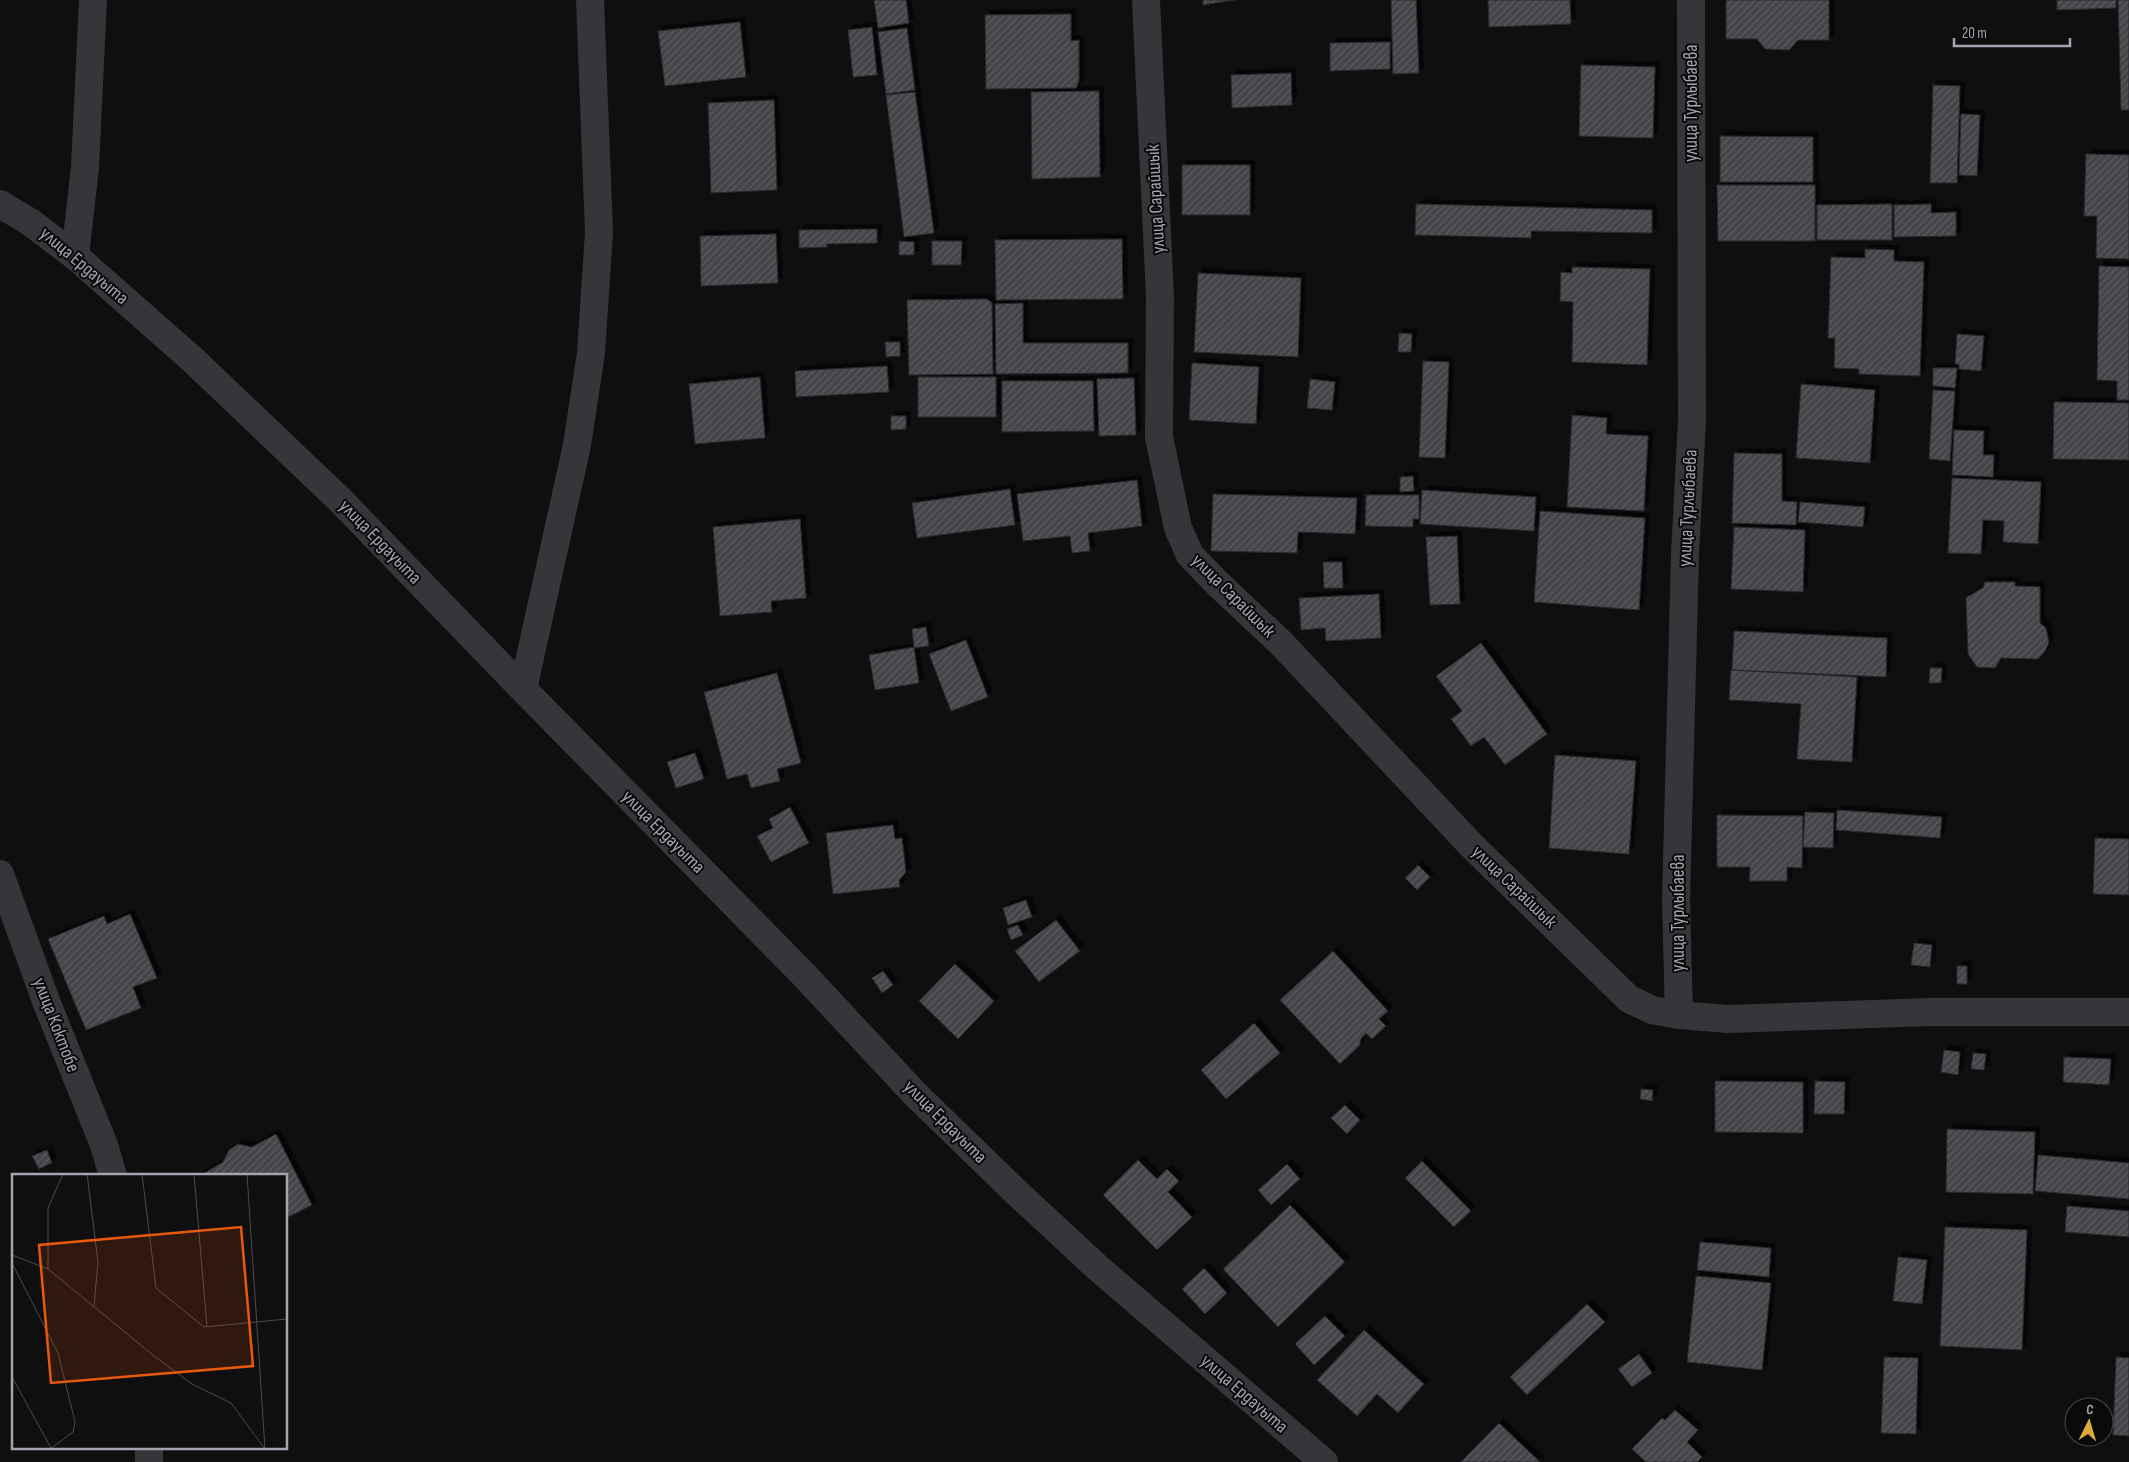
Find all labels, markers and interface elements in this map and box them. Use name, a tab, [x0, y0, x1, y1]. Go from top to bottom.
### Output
scale bar	[1954, 15, 2070, 47]
text: 20 m	[1962, 24, 1987, 43]
street label: улица Турлыбаева	[1680, 44, 1703, 162]
street label: улица Сарайшык	[1142, 143, 1170, 254]
street label: улица Ердауыта	[35, 222, 133, 310]
street label: улица Турлыбаева	[1673, 449, 1703, 567]
street label: улица Ердауыта	[334, 495, 426, 589]
street label: улица Сарайшык	[1186, 549, 1280, 643]
street label: улица Ердауыта	[616, 785, 710, 879]
street label: улица Сарайшык	[1467, 841, 1562, 934]
street label: улица Турлыбаева	[1667, 854, 1690, 972]
street label: улица Коктобе	[27, 975, 85, 1075]
street label: улица Ердауыта	[898, 1075, 992, 1169]
inset map	[12, 1174, 288, 1450]
street label: улица Ердауыта	[1195, 1350, 1293, 1438]
north arrow	[2064, 1397, 2114, 1447]
text: С	[2086, 1401, 2094, 1418]

